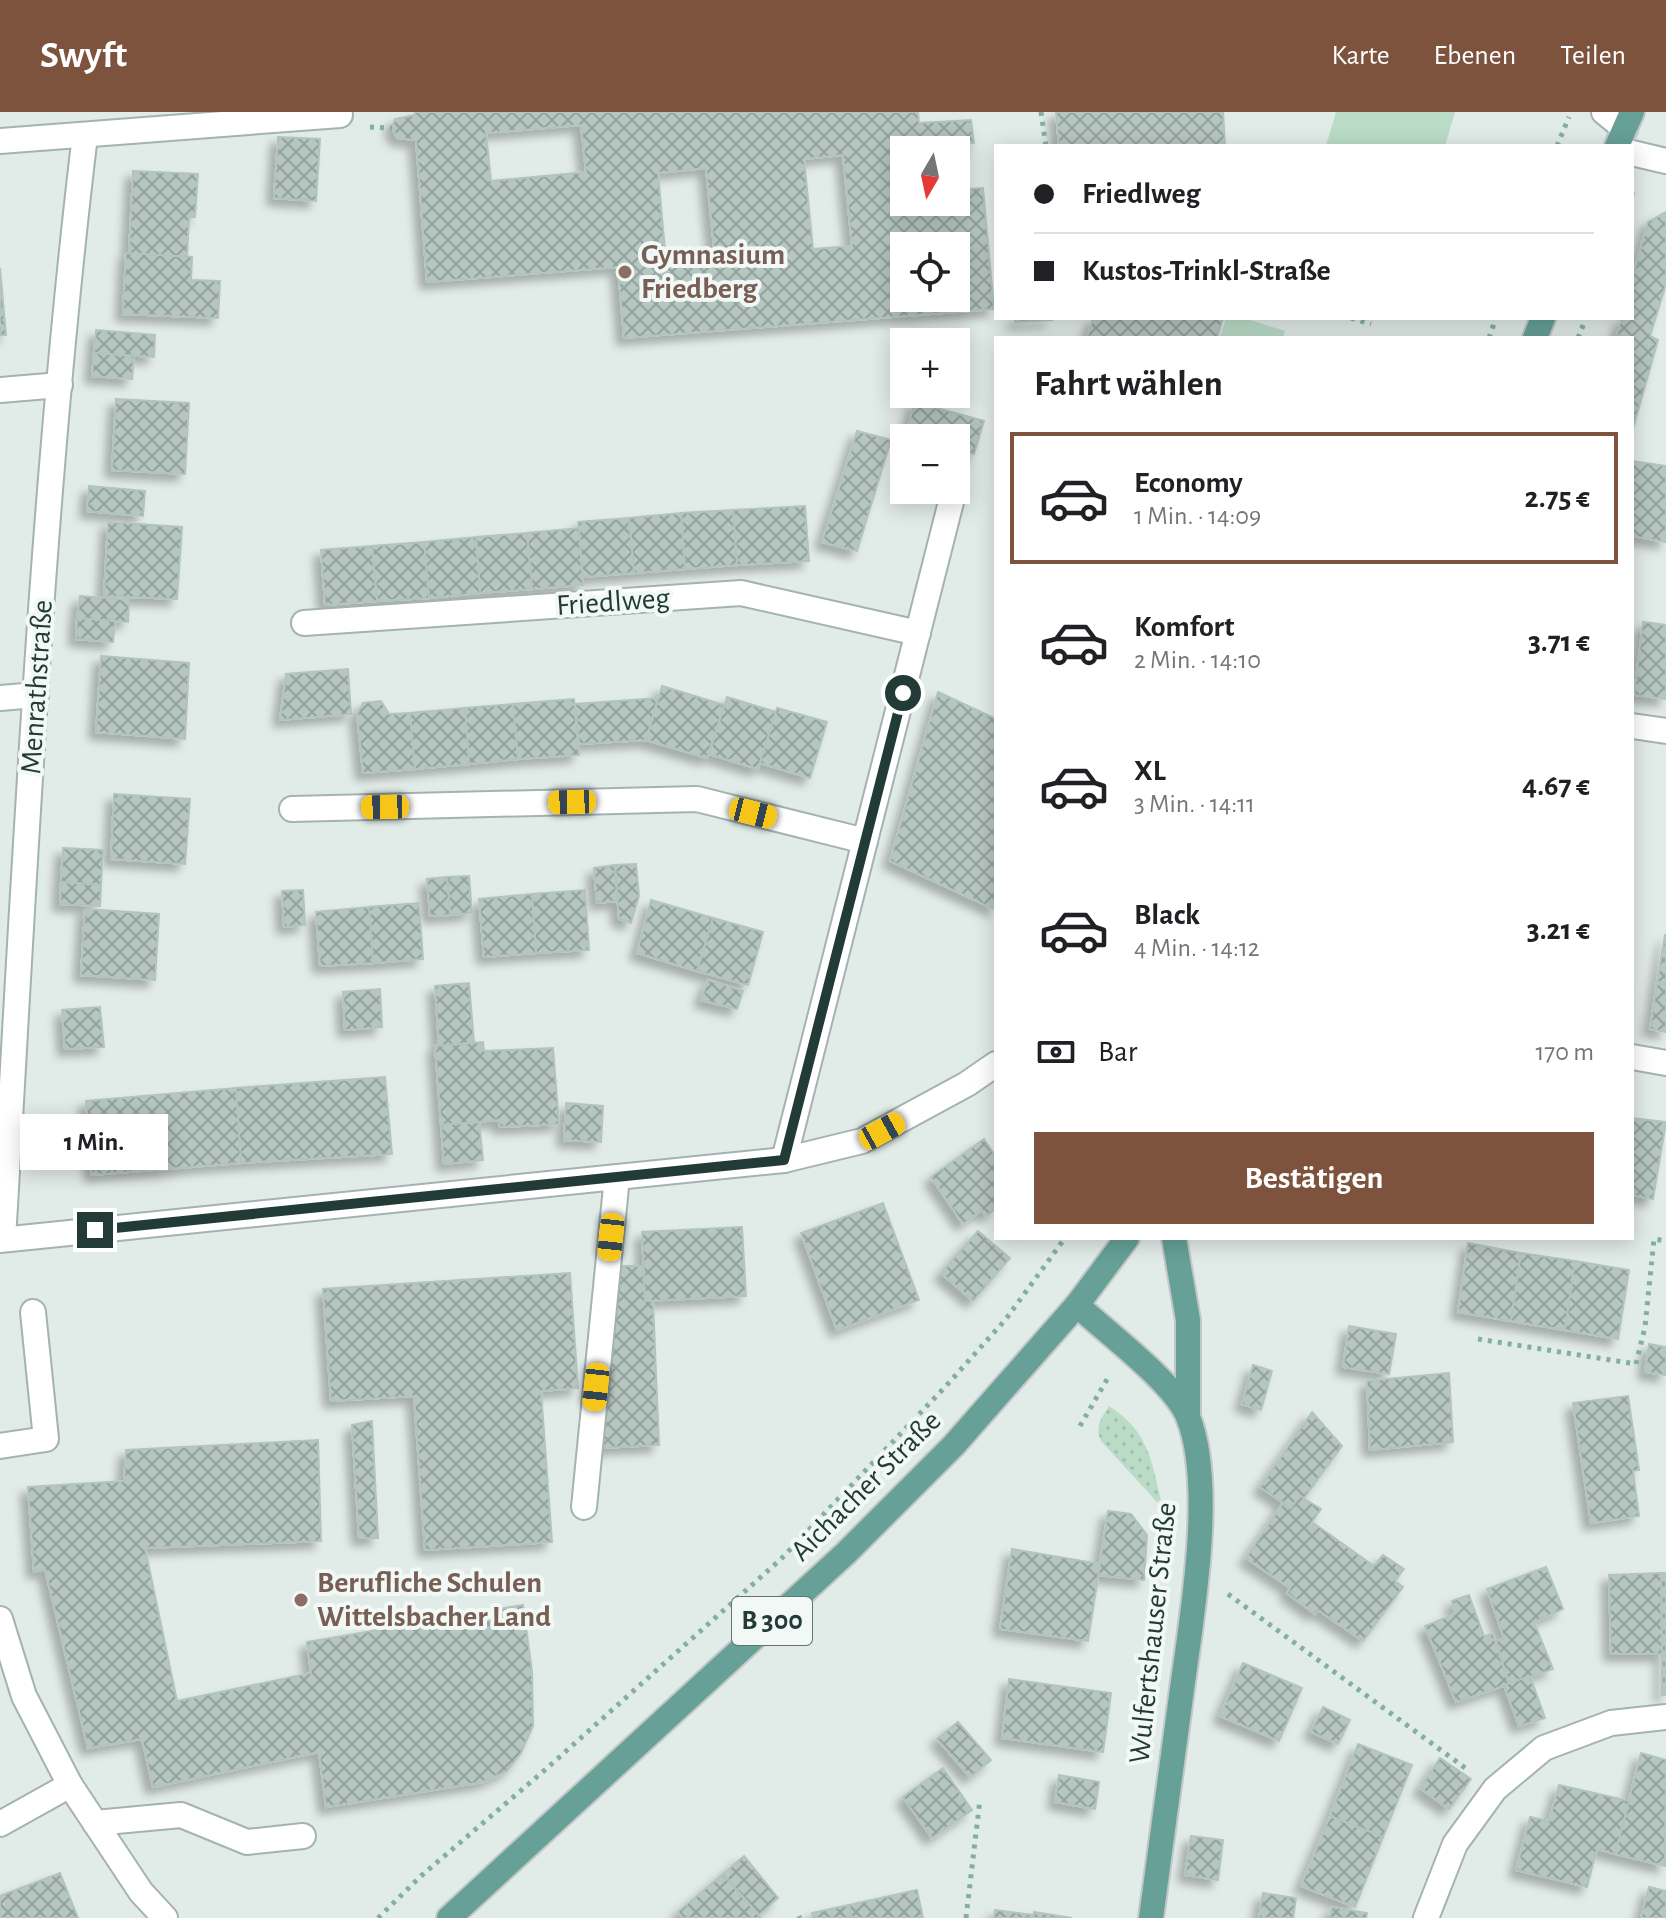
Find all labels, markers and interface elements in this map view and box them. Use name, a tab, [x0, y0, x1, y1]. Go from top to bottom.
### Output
text: Swyft	[40, 37, 127, 75]
text: Karte	[1331, 42, 1390, 70]
text: Ebenen	[1434, 42, 1516, 70]
text: Teilen	[1560, 42, 1626, 70]
north arrow	[890, 136, 970, 216]
map controls	[890, 136, 970, 504]
text: Friedlweg	[1082, 179, 1200, 209]
button: locate	[890, 232, 970, 312]
place label: Gymnasium Friedberg	[641, 240, 785, 304]
text: Kustos-Trinkl-Straße	[1082, 256, 1331, 286]
marker: Gymnasium Friedberg	[616, 263, 634, 281]
button: +	[890, 328, 970, 408]
text: Fahrt wählen	[1034, 366, 1223, 402]
button: −	[890, 424, 970, 504]
icon: car	[1038, 462, 1110, 534]
text: Economy	[1134, 468, 1243, 498]
text: 2.75 €	[1525, 483, 1590, 513]
text: 1 Min. · 14:09	[1134, 503, 1261, 529]
street label: Friedlweg	[555, 583, 671, 621]
street label: Menrathstraße	[16, 599, 58, 775]
icon: car	[1038, 606, 1110, 678]
text: Komfort	[1134, 612, 1234, 642]
text: 3.71 €	[1528, 627, 1590, 657]
text: 2 Min. · 14:10	[1134, 647, 1261, 673]
route start	[885, 675, 921, 711]
icon: car	[1038, 750, 1110, 822]
text: XL	[1134, 756, 1166, 786]
text: 4.67 €	[1522, 771, 1590, 801]
car	[548, 790, 596, 814]
text: 3 Min. · 14:11	[1134, 791, 1255, 817]
car	[361, 795, 409, 819]
car	[727, 796, 779, 830]
icon: car	[1038, 894, 1110, 966]
text: Black	[1134, 900, 1200, 930]
text: 3.21 €	[1527, 915, 1590, 945]
text: 4 Min. · 14:12	[1134, 935, 1260, 961]
icon: cash	[1034, 1030, 1078, 1074]
text: Bar	[1098, 1037, 1137, 1067]
text: 170 m	[1535, 1039, 1594, 1065]
car	[855, 1109, 909, 1153]
callout: 1 Min.	[21, 1114, 169, 1170]
text: 1 Min.	[64, 1129, 124, 1155]
button: Bestätigen	[1034, 1132, 1594, 1224]
route end	[77, 1212, 113, 1248]
car	[597, 1212, 625, 1262]
car	[582, 1362, 610, 1412]
street label: Aichacher Straße	[785, 1405, 947, 1567]
street label: Wulfertshauser Straße	[1124, 1501, 1182, 1765]
place label: Berufliche Schulen Wittelsbacher Land	[317, 1568, 551, 1632]
marker: Berufliche Schulen Wittelsbacher Land	[292, 1591, 310, 1609]
road number: B 300	[732, 1597, 812, 1645]

